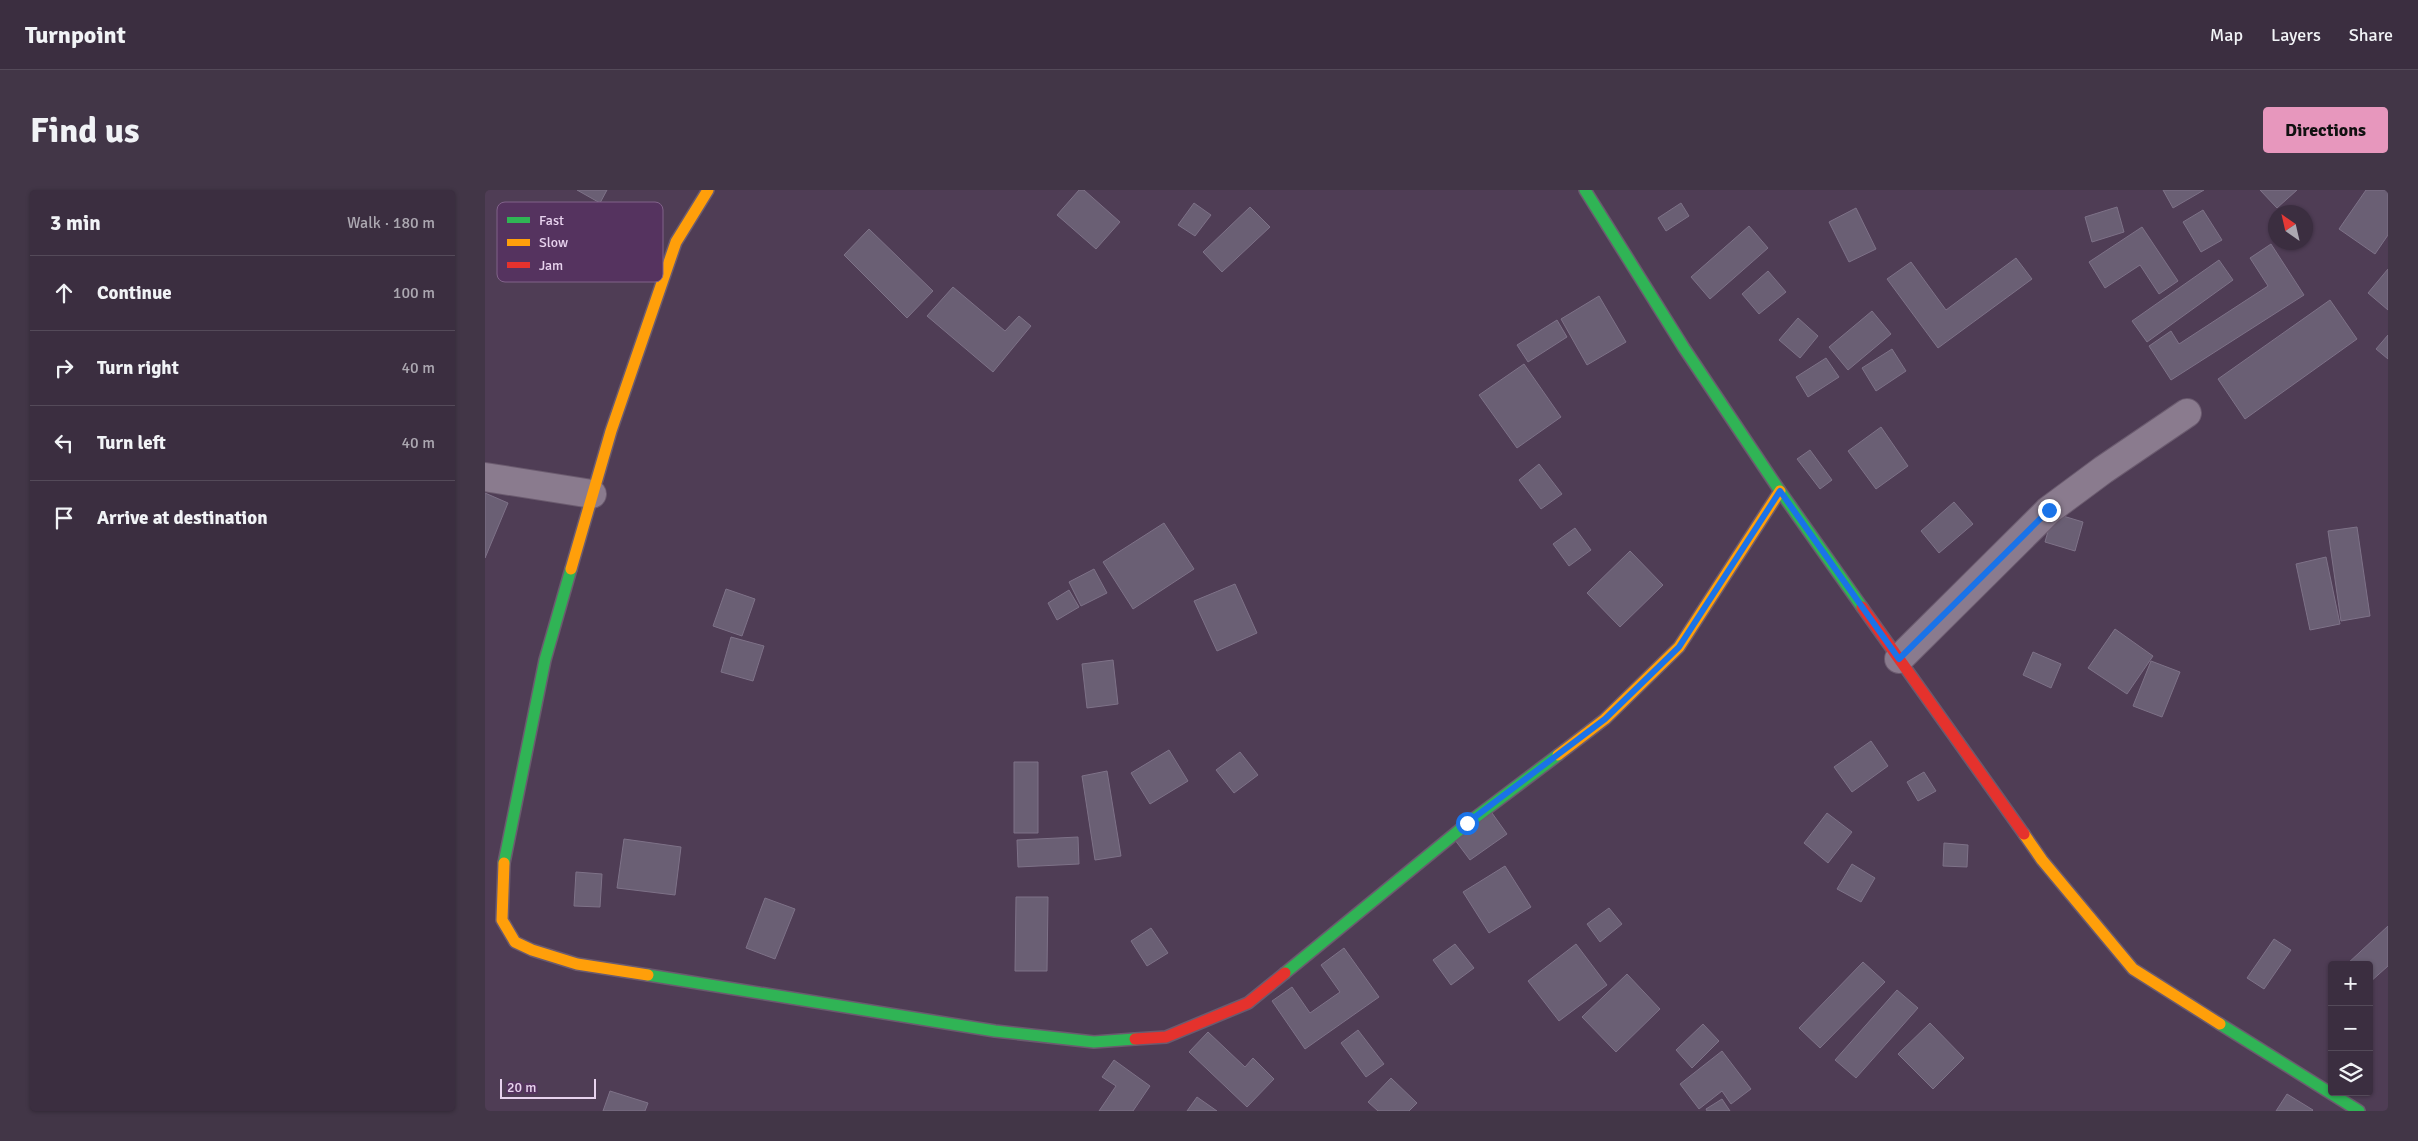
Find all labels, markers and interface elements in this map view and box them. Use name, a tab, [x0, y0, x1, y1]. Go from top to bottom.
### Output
text: Turnpoint	[25, 20, 126, 50]
text: Map	[2210, 24, 2243, 46]
text: Layers	[2271, 24, 2321, 46]
text: Share	[2349, 24, 2393, 46]
button: Directions	[2263, 107, 2388, 153]
text: Find us	[30, 109, 140, 152]
legend	[497, 202, 663, 282]
north arrow	[2268, 205, 2313, 250]
text: 3 min	[50, 210, 101, 236]
text: Fast	[539, 212, 564, 229]
text: Walk · 180 m	[347, 213, 435, 233]
text: Slow	[539, 234, 568, 251]
text: Jam	[539, 257, 563, 274]
icon: ahead	[50, 279, 78, 307]
text: Continue	[97, 281, 172, 305]
text: 100 m	[393, 283, 435, 303]
icon: right	[50, 354, 78, 382]
text: Turn right	[97, 356, 179, 380]
text: 40 m	[401, 358, 435, 378]
icon: left	[50, 429, 78, 457]
text: Turn left	[97, 431, 166, 455]
text: 40 m	[401, 433, 435, 453]
route end	[2038, 499, 2061, 522]
icon: arrive	[50, 504, 78, 532]
text: Arrive at destination	[97, 506, 268, 530]
route start	[1456, 812, 1479, 835]
map controls	[2328, 961, 2373, 1096]
button: +	[2328, 961, 2373, 1006]
button: −	[2328, 1006, 2373, 1051]
button: layers	[2328, 1051, 2373, 1096]
scale bar	[500, 1076, 596, 1099]
text: 20 m	[507, 1079, 536, 1096]

